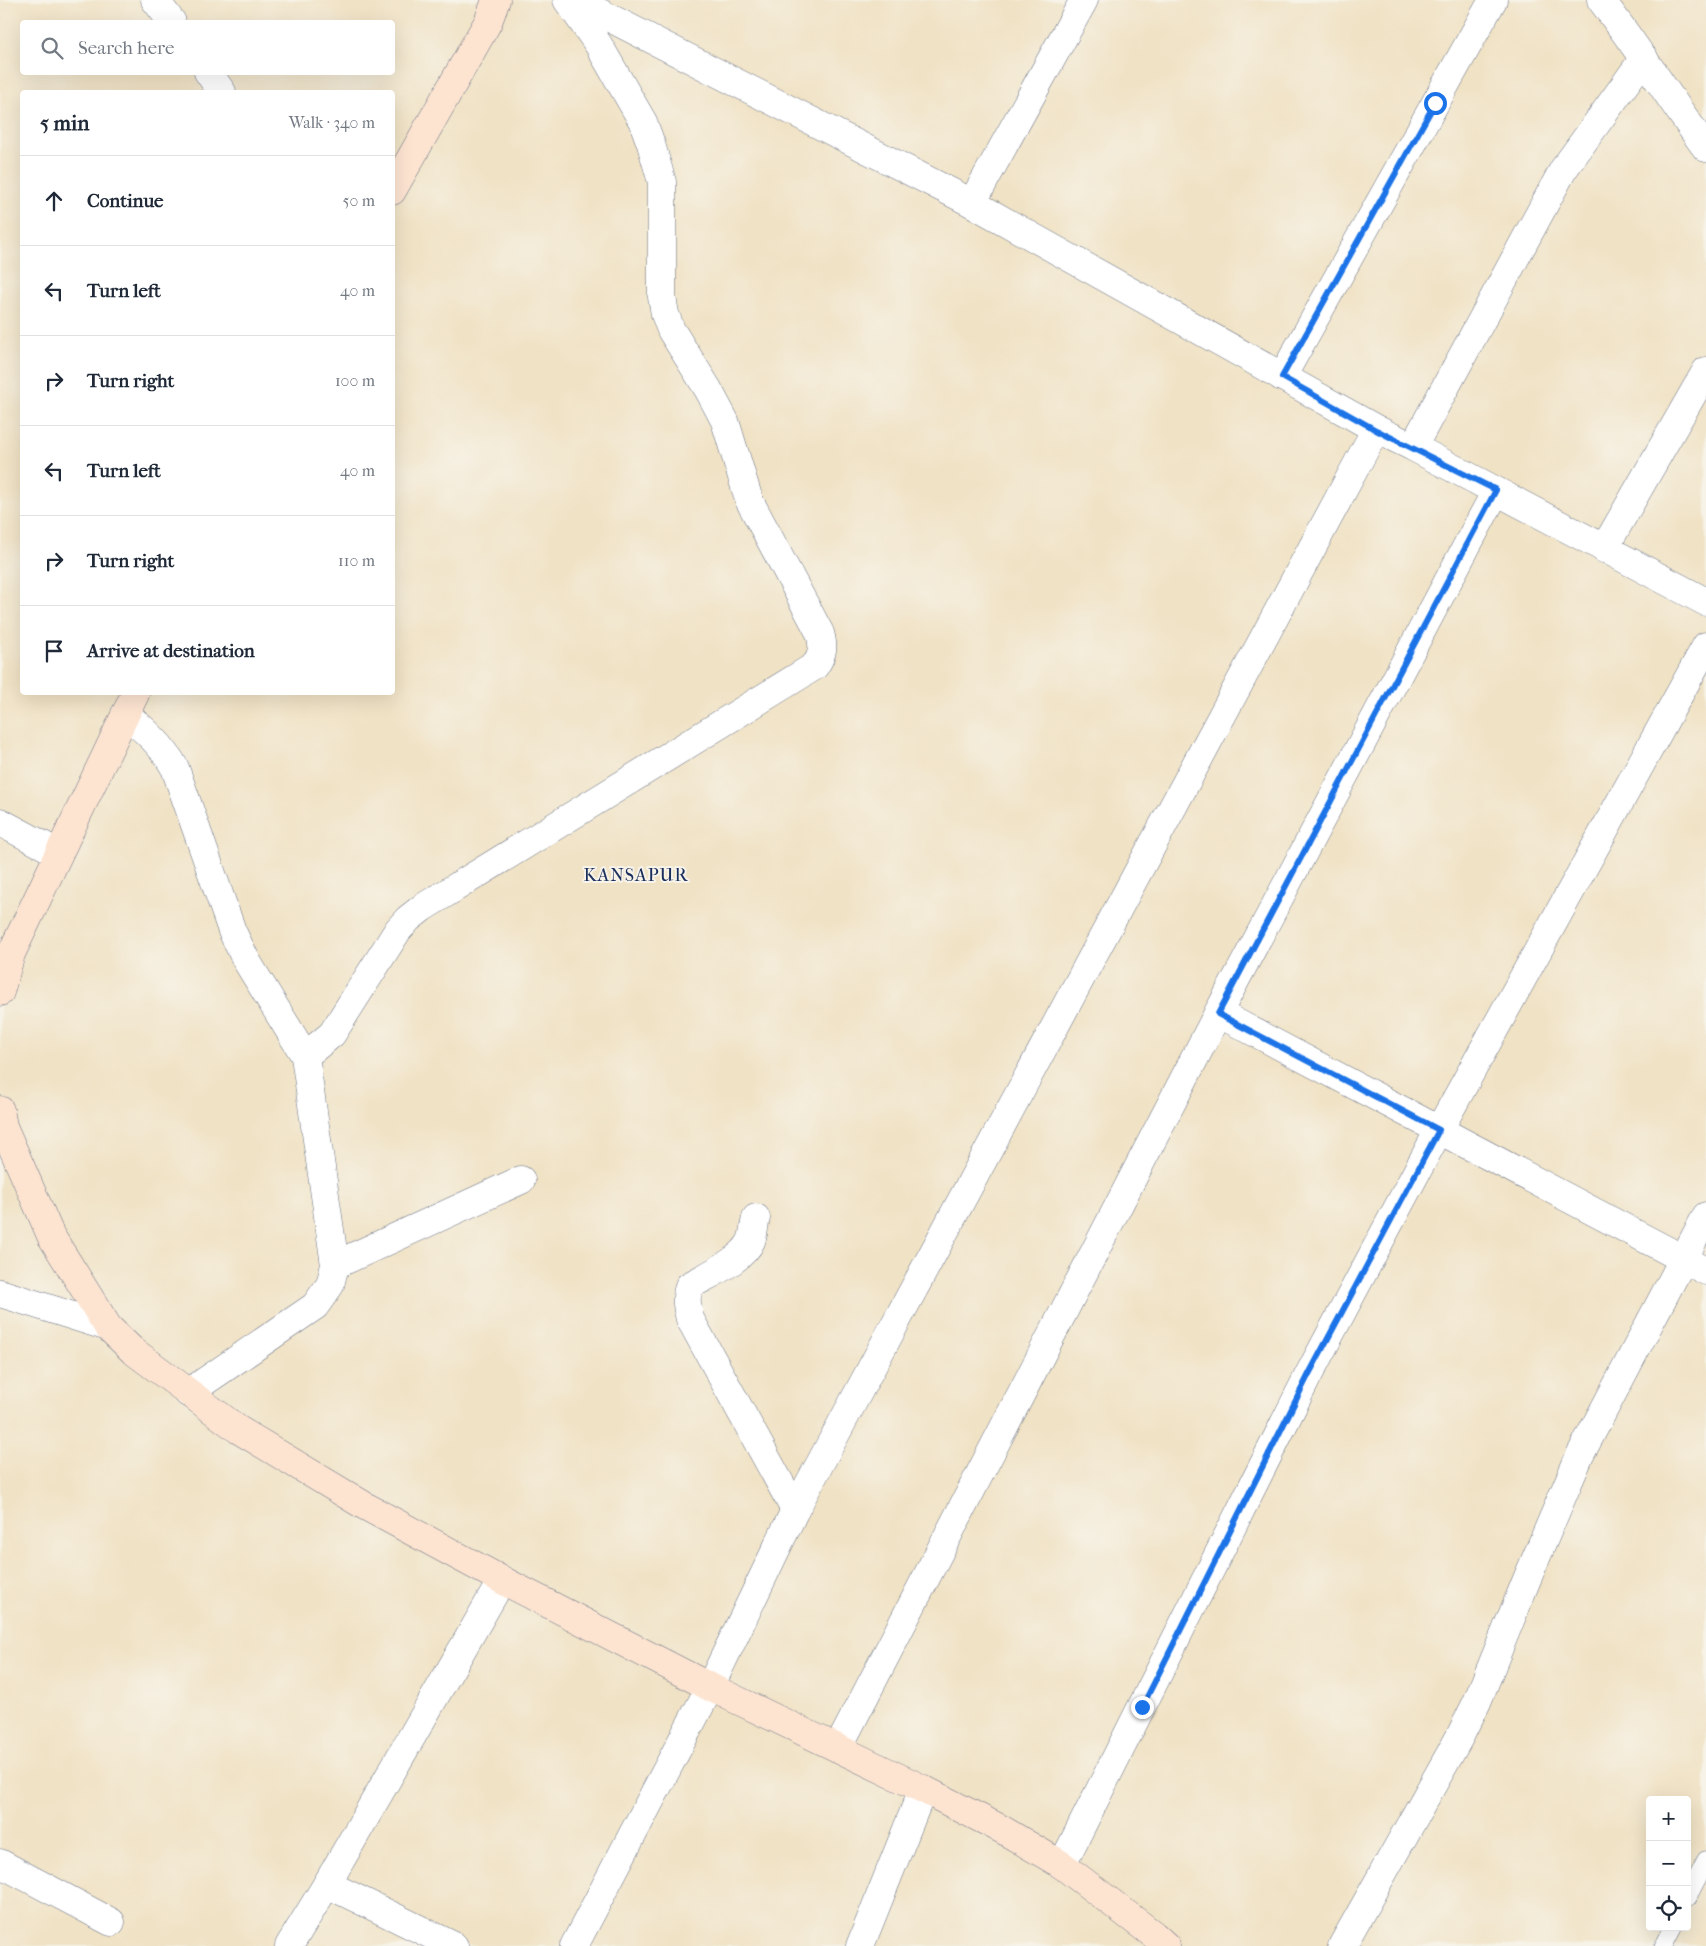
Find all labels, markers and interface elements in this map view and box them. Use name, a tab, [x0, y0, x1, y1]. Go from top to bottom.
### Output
search box	[20, 20, 395, 75]
icon: search	[38, 34, 66, 62]
text: Search here	[78, 37, 174, 59]
route start	[1424, 92, 1447, 115]
text: 5 min	[40, 111, 89, 135]
text: Walk · 340 m	[289, 113, 375, 132]
icon: ahead	[40, 187, 68, 215]
text: Continue	[87, 190, 163, 212]
text: 50 m	[343, 191, 375, 210]
icon: left	[40, 277, 68, 305]
text: Turn left	[87, 280, 161, 302]
text: 40 m	[340, 281, 375, 300]
icon: right	[40, 367, 68, 395]
text: Turn right	[87, 370, 174, 392]
text: 100 m	[335, 371, 375, 390]
icon: left	[40, 457, 68, 485]
text: Turn left	[87, 460, 161, 482]
text: 40 m	[340, 461, 375, 480]
icon: right	[40, 547, 68, 575]
text: Turn right	[87, 550, 174, 572]
text: 110 m	[338, 551, 375, 570]
icon: arrive	[40, 637, 68, 665]
text: Arrive at destination	[87, 640, 255, 662]
district label: KANSAPUR	[583, 865, 689, 886]
route end	[1131, 1696, 1154, 1719]
map controls	[1646, 1796, 1691, 1931]
button: +	[1646, 1796, 1691, 1841]
button: −	[1646, 1841, 1691, 1886]
button: locate	[1646, 1886, 1691, 1931]

